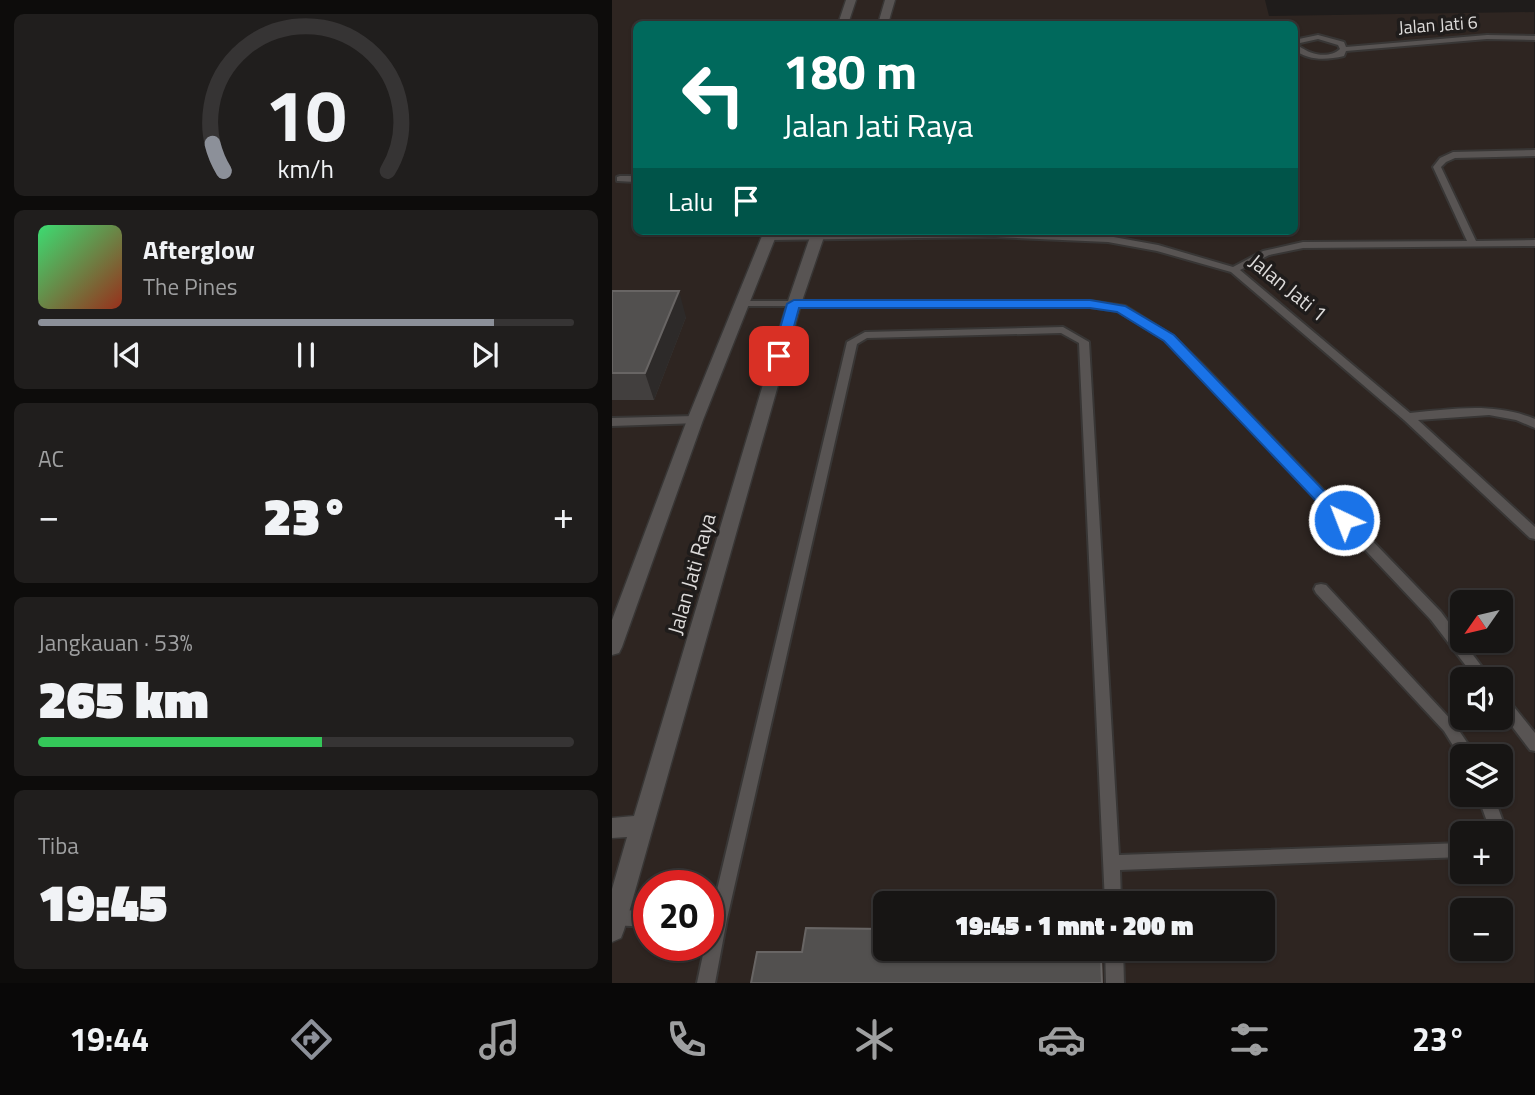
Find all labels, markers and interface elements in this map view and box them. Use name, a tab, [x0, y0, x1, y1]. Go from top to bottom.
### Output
street label: Jalan Jati 6	[1397, 8, 1479, 41]
text: 180 m	[783, 33, 917, 108]
icon: left	[668, 49, 759, 140]
text: 10	[265, 59, 347, 169]
text: Jalan Jati Raya	[783, 101, 973, 149]
text: km/h	[278, 150, 334, 188]
text: Lalu	[668, 182, 713, 221]
icon: arrive	[727, 182, 765, 220]
text: Afterglow	[143, 230, 255, 269]
street label: Jalan Jati 1	[1242, 246, 1335, 329]
text: The Pines	[143, 269, 237, 304]
pin	[749, 326, 809, 386]
icon: previous	[108, 336, 146, 374]
icon: pause	[287, 336, 325, 374]
icon: next	[466, 336, 504, 374]
icon: arrive	[760, 337, 798, 375]
text: AC	[38, 441, 64, 476]
text: 23°	[263, 476, 349, 555]
position arrow	[1307, 483, 1381, 557]
text: −	[38, 486, 59, 544]
text: +	[553, 486, 574, 544]
street label: Jalan Jati Raya	[658, 509, 724, 638]
north arrow	[1450, 590, 1513, 653]
map controls	[1450, 590, 1513, 961]
text: Jangkauan · 53%	[38, 625, 193, 660]
text: 265 km	[38, 659, 209, 738]
button: sound	[1450, 667, 1513, 730]
button: layers	[1450, 744, 1513, 807]
button: +	[1450, 821, 1513, 884]
text: Tiba	[38, 828, 79, 863]
text: 19:45	[38, 862, 167, 941]
speed limit sign: 20	[633, 870, 724, 961]
button: −	[1450, 898, 1513, 961]
text: 19:45 · 1 mnt · 200 m	[955, 906, 1193, 945]
text: 19:44	[69, 1015, 149, 1063]
icon: directions	[287, 1015, 336, 1064]
icon: music	[475, 1015, 524, 1064]
icon: phone	[662, 1015, 711, 1064]
icon: climate	[850, 1015, 899, 1064]
icon: car	[1037, 1015, 1086, 1064]
icon: filters	[1225, 1015, 1274, 1064]
text: 23°	[1412, 1015, 1466, 1063]

